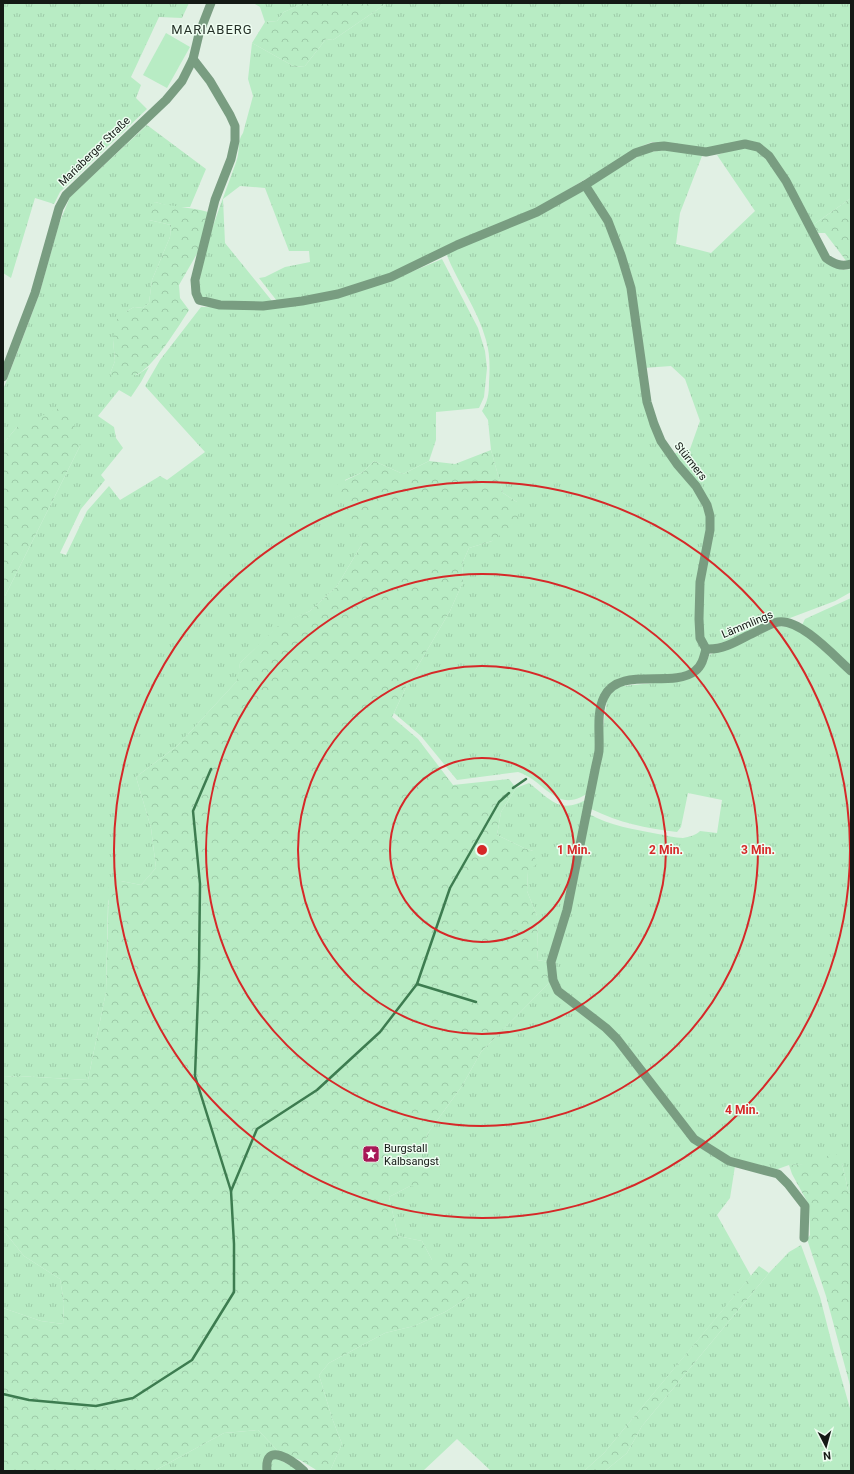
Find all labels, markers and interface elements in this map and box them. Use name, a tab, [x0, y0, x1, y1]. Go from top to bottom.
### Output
district label: MARIABERG	[171, 22, 253, 37]
street label: Mariaberger Straße	[56, 114, 133, 189]
street label: Stürmers	[672, 440, 710, 483]
street label: Lämmlings	[720, 608, 775, 641]
centre of rings	[475, 843, 489, 857]
text: 1 Min.	[557, 843, 591, 857]
text: 2 Min.	[649, 843, 683, 857]
text: 3 Min.	[741, 843, 775, 857]
text: 4 Min.	[725, 1103, 759, 1117]
place label: Burgstall Kalbsangst	[384, 1142, 439, 1168]
place icon: Burgstall Kalbsangst	[361, 1144, 381, 1164]
north arrow	[806, 1426, 846, 1466]
text: N	[822, 1449, 832, 1462]

